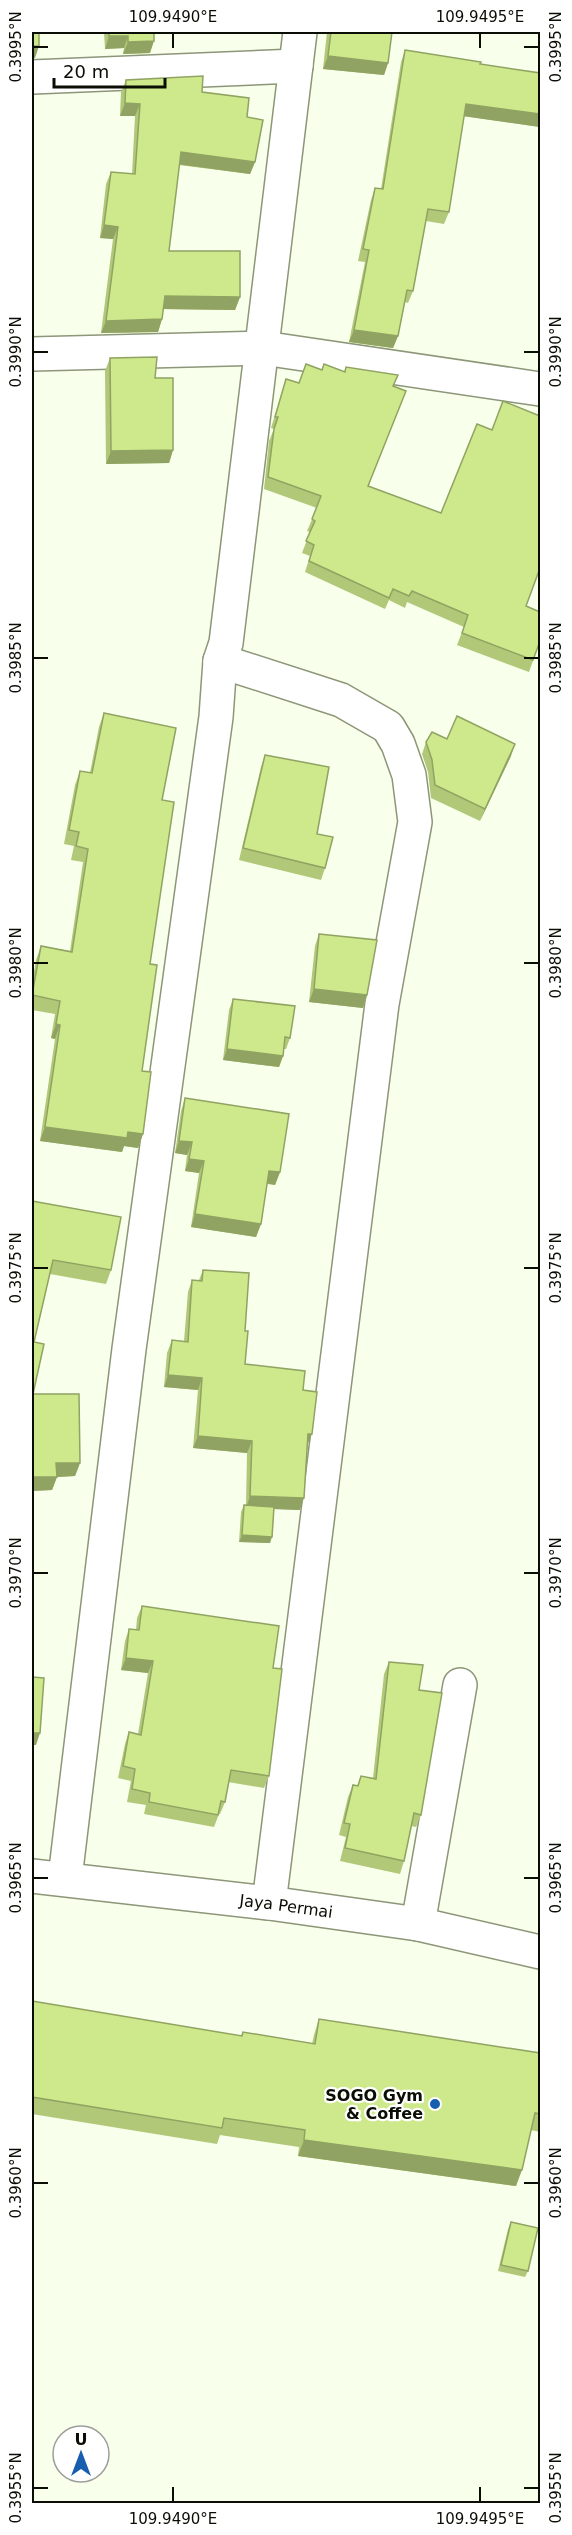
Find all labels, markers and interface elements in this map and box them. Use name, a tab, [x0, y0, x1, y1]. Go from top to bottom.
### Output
text: 109.9490°E	[129, 8, 217, 26]
text: 109.9495°E	[436, 8, 524, 26]
text: 0.3995°N	[7, 11, 25, 83]
text: 0.3995°N	[547, 11, 565, 83]
scale bar	[54, 51, 165, 89]
text: 20 m	[63, 61, 109, 82]
text: 0.3990°N	[7, 316, 25, 388]
text: 0.3990°N	[547, 316, 565, 388]
text: 0.3985°N	[7, 622, 25, 694]
text: 0.3985°N	[547, 622, 565, 694]
text: 0.3980°N	[7, 927, 25, 999]
text: 0.3980°N	[547, 927, 565, 999]
text: 0.3975°N	[7, 1232, 25, 1304]
text: 0.3975°N	[547, 1232, 565, 1304]
text: 0.3970°N	[7, 1537, 25, 1609]
text: 0.3970°N	[547, 1537, 565, 1609]
text: 0.3965°N	[7, 1842, 25, 1914]
text: 0.3965°N	[547, 1842, 565, 1914]
street label: Jaya Permai	[238, 1890, 334, 1921]
place label: SOGO Gym & Coffee	[325, 2086, 423, 2123]
marker: SOGO Gym & Coffee	[428, 2097, 442, 2111]
text: 0.3960°N	[7, 2147, 25, 2219]
text: 0.3960°N	[547, 2147, 565, 2219]
north arrow	[51, 2424, 111, 2484]
text: U	[75, 2430, 88, 2449]
text: 0.3955°N	[7, 2452, 25, 2524]
text: 0.3955°N	[547, 2452, 565, 2524]
text: 109.9490°E	[129, 2510, 217, 2528]
text: 109.9495°E	[436, 2510, 524, 2528]

